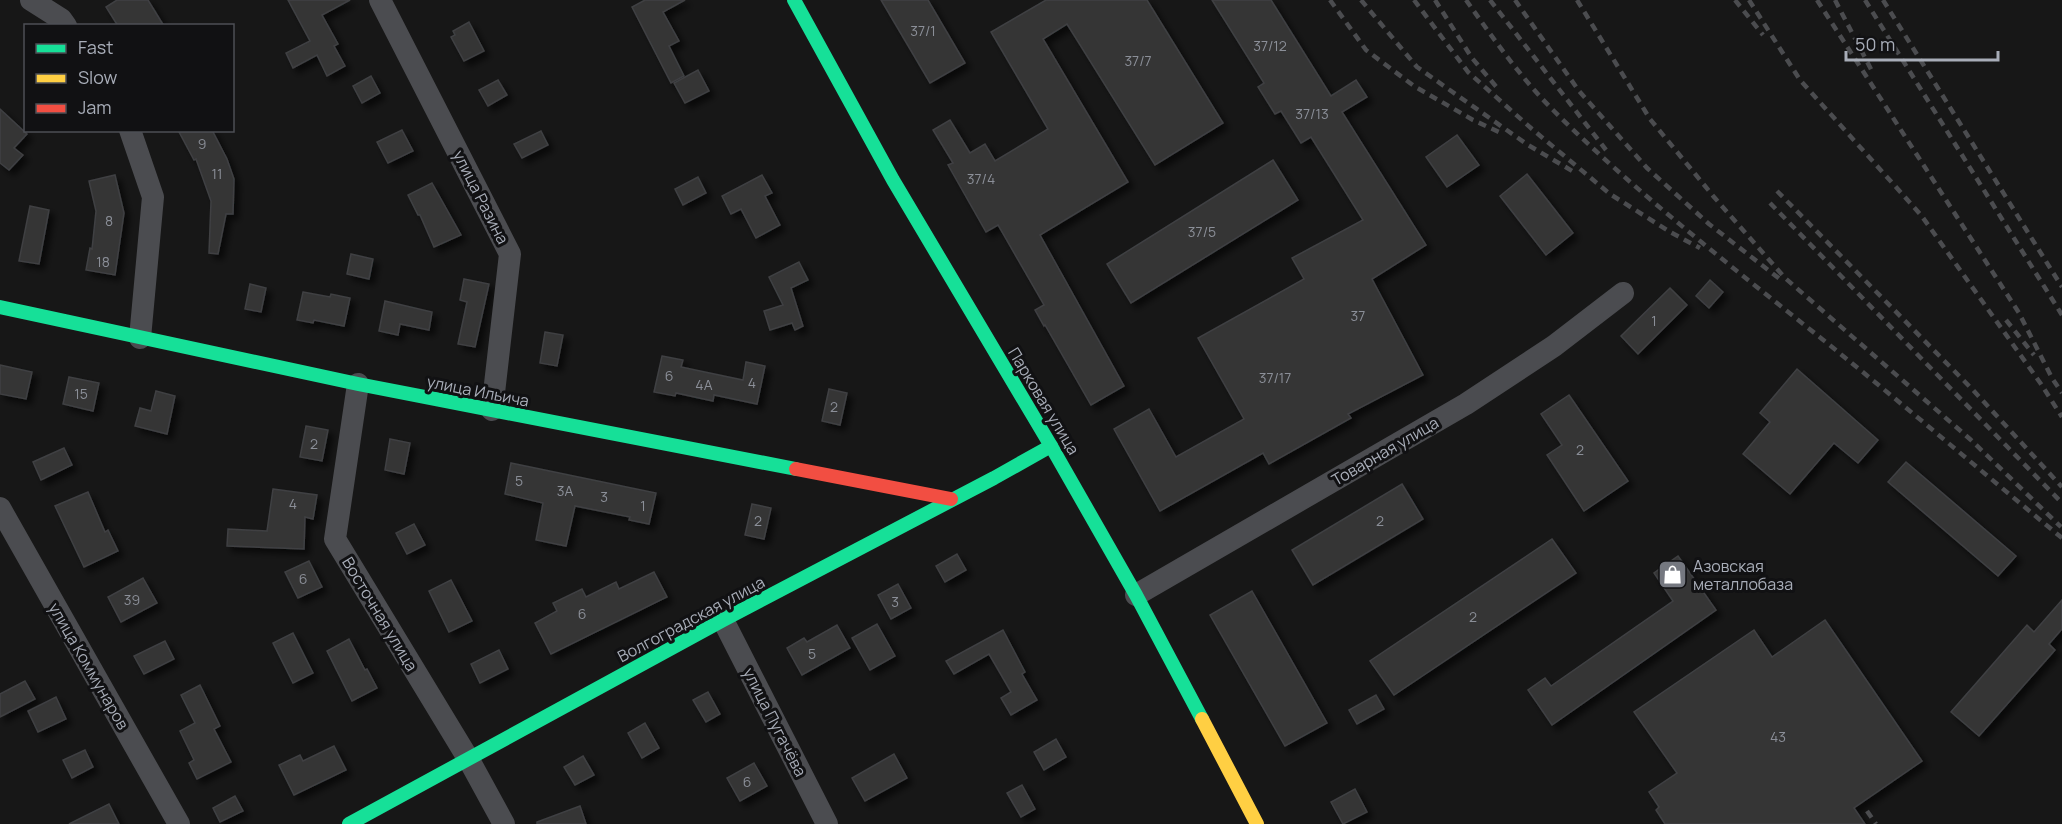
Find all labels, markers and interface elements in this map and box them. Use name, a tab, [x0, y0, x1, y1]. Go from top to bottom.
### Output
house number: 37/1	[910, 21, 936, 40]
legend	[24, 24, 234, 132]
scale bar	[1846, 24, 1998, 62]
text: 50 m	[1855, 32, 1895, 56]
text: Fast	[78, 35, 113, 59]
house number: 37/12	[1253, 36, 1287, 55]
house number: 37/7	[1124, 51, 1152, 70]
text: Slow	[78, 65, 118, 89]
text: Jam	[78, 95, 112, 119]
house number: 37/13	[1295, 104, 1329, 123]
house number: 9	[198, 134, 206, 153]
street label: улица Разина	[448, 146, 514, 248]
house number: 11	[212, 164, 222, 183]
house number: 37/4	[967, 169, 995, 188]
house number: 8	[105, 211, 113, 230]
house number: 37/5	[1188, 222, 1216, 241]
house number: 18	[96, 252, 110, 271]
house number: 37	[1351, 306, 1365, 325]
house number: 1	[1651, 311, 1657, 330]
street label: Парковая улица	[1003, 343, 1085, 459]
house number: 6	[665, 366, 673, 385]
house number: 37/17	[1259, 368, 1291, 387]
street label: улица Ильича	[425, 370, 531, 412]
house number: 4	[748, 373, 756, 392]
house number: 4А	[695, 375, 713, 394]
house number: 15	[74, 384, 88, 403]
house number: 2	[830, 397, 838, 416]
street label: Товарная улица	[1327, 411, 1443, 491]
house number: 2	[310, 434, 318, 453]
house number: 2	[1576, 440, 1584, 459]
house number: 5	[515, 471, 523, 490]
house number: 3А	[557, 481, 573, 500]
house number: 3	[600, 487, 608, 506]
house number: 4	[289, 494, 297, 513]
house number: 1	[640, 496, 646, 515]
house number: 2	[754, 511, 762, 530]
house number: 2	[1376, 511, 1384, 530]
street label: Восточная улица	[337, 553, 423, 675]
place label: Азовская металлобаза	[1693, 555, 1793, 595]
shop icon: Азовская металлобаза	[1656, 559, 1688, 591]
house number: 6	[299, 569, 307, 588]
street label: Волгоградская улица	[614, 571, 768, 667]
house number: 39	[124, 590, 140, 609]
house number: 3	[891, 592, 899, 611]
street label: улица Коммунаров	[44, 599, 135, 734]
house number: 6	[578, 604, 586, 623]
house number: 2	[1469, 607, 1477, 626]
house number: 5	[808, 644, 816, 663]
street label: улица Пугачёва	[738, 664, 812, 780]
house number: 43	[1770, 727, 1786, 746]
house number: 6	[743, 772, 751, 791]

